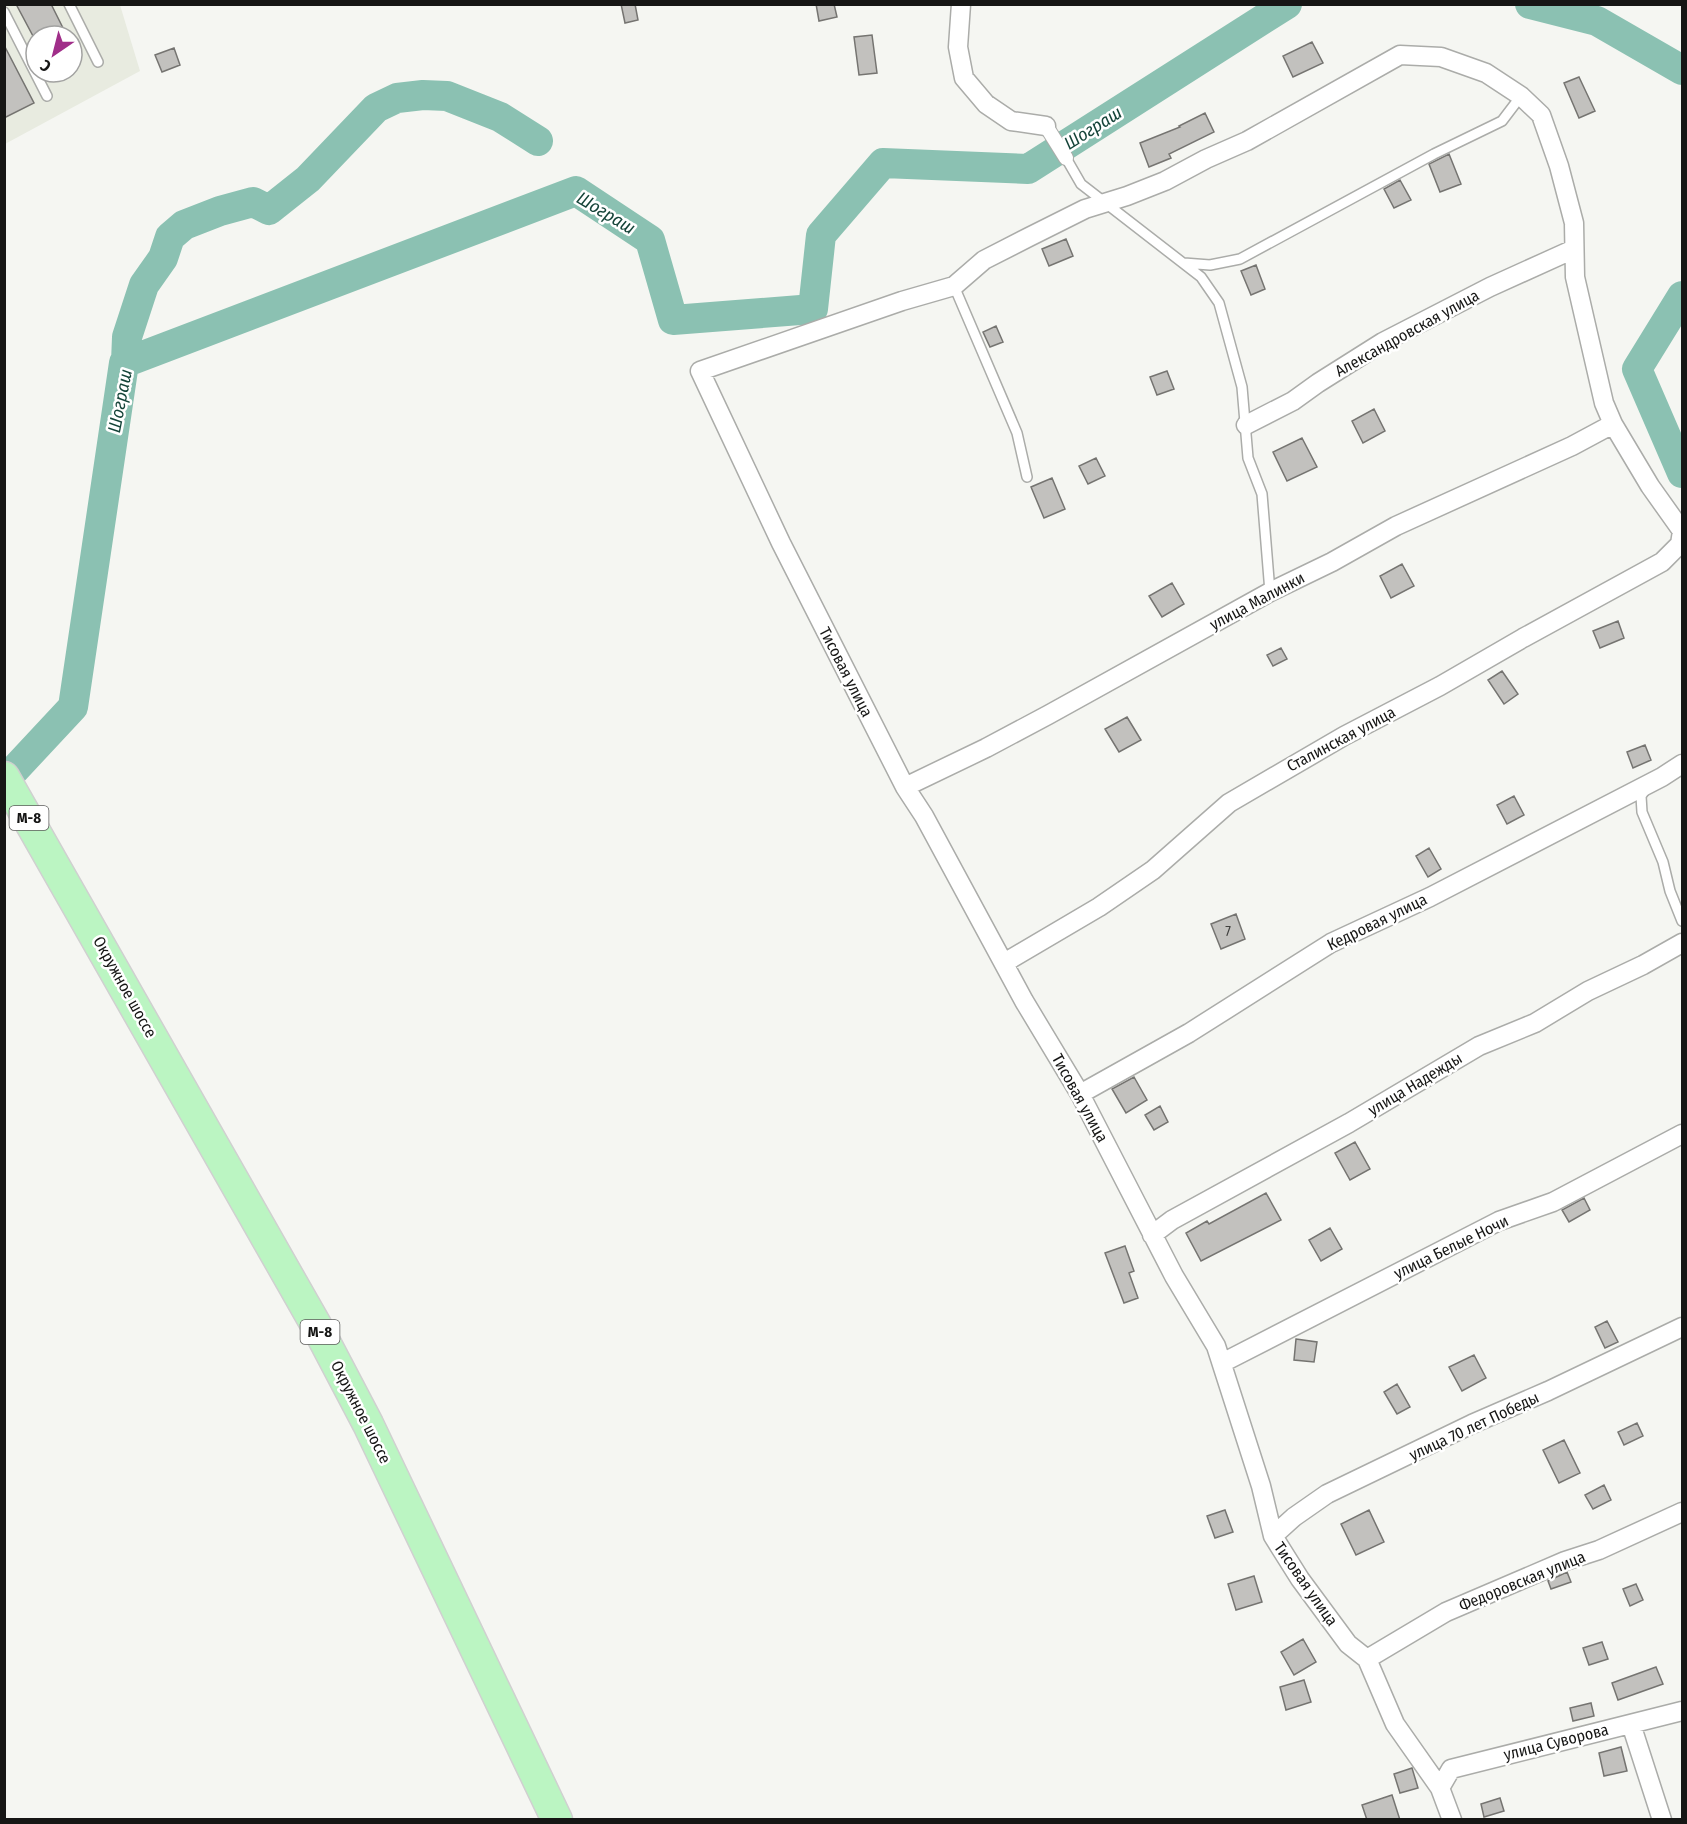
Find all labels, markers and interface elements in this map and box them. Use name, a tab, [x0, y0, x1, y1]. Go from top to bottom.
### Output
north arrow	[24, 24, 84, 84]
text: С	[36, 55, 55, 76]
water label: Шограш	[1060, 102, 1126, 154]
water label: Шограш	[573, 187, 639, 239]
street label: Александровская улица	[1332, 285, 1482, 380]
water label: Шограш	[103, 367, 137, 435]
street label: улица Малинки	[1206, 568, 1308, 634]
street label: Тисовая улица	[815, 624, 877, 720]
street label: Сталинская улица	[1283, 702, 1399, 776]
road number: М-8	[9, 806, 48, 830]
street label: Кедровая улица	[1324, 890, 1430, 954]
house number: 7	[1225, 923, 1231, 940]
street label: Окружное шоссе	[89, 933, 161, 1041]
street label: улица Надежды	[1365, 1049, 1465, 1119]
street label: Тисовая улица	[1048, 1051, 1112, 1146]
street label: улица Белые Ночи	[1391, 1211, 1511, 1283]
road number: М-8	[300, 1320, 340, 1344]
street label: Окружное шоссе	[327, 1357, 395, 1467]
street label: улица 70 лет Победы	[1406, 1388, 1542, 1464]
street label: Тисовая улица	[1270, 1538, 1342, 1630]
street label: Федоровская улица	[1456, 1547, 1588, 1615]
street label: улица Суворова	[1502, 1720, 1611, 1764]

